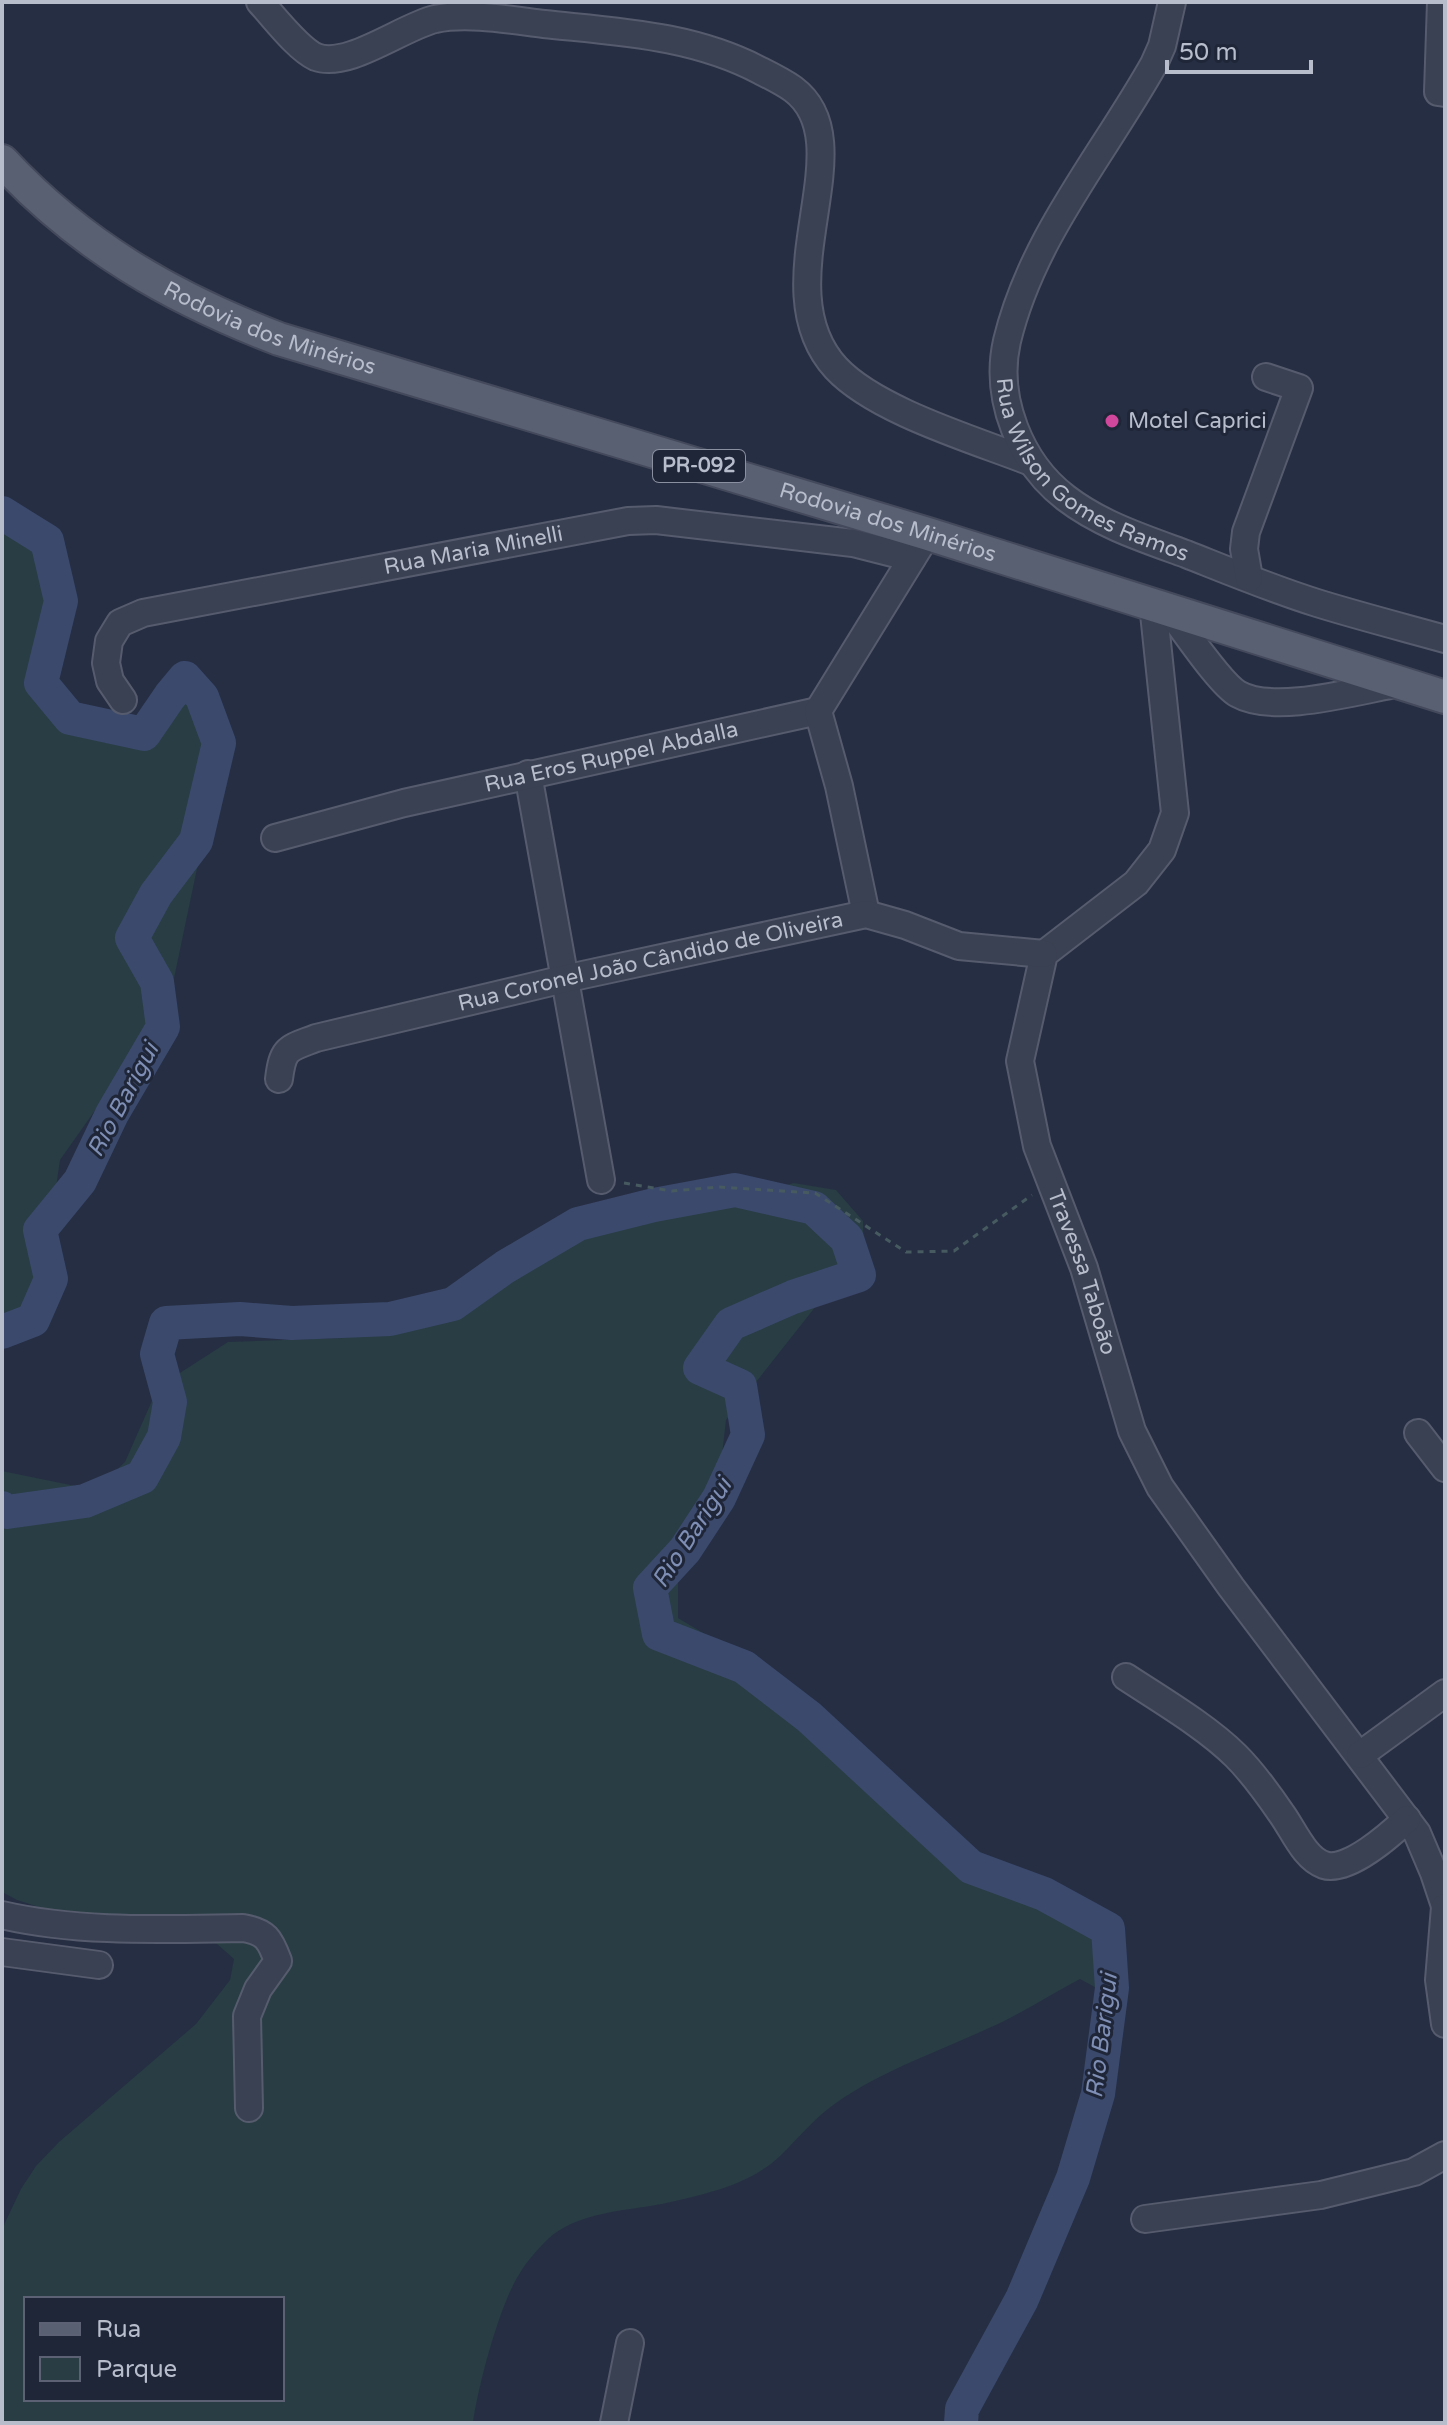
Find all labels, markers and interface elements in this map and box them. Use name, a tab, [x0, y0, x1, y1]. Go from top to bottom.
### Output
scale bar	[1167, 24, 1311, 74]
text: 50 m	[1179, 38, 1237, 67]
street label: Rodovia dos Minérios	[159, 276, 379, 380]
street label: Rua Wilson Gomes Ramos	[991, 376, 1192, 567]
place label: Motel Caprici	[1128, 408, 1267, 434]
marker: Motel Caprici	[1103, 412, 1121, 430]
road number: PR-092	[653, 450, 745, 482]
street label: Rodovia dos Minérios	[776, 477, 999, 568]
street label: Rua Maria Minelli	[382, 521, 565, 580]
street label: Rua Eros Ruppel Abdalla	[482, 716, 741, 798]
street label: Rua Coronel João Cândido de Oliveira	[455, 906, 845, 1017]
water label: Rio Barigui	[81, 1035, 167, 1162]
street label: Travessa Taboão	[1042, 1186, 1122, 1358]
water label: Rio Barigui	[646, 1470, 740, 1593]
water label: Rio Barigui	[1080, 1969, 1124, 2100]
legend	[24, 2297, 284, 2401]
text: Rua	[96, 2315, 141, 2344]
text: Parque	[96, 2355, 177, 2384]

